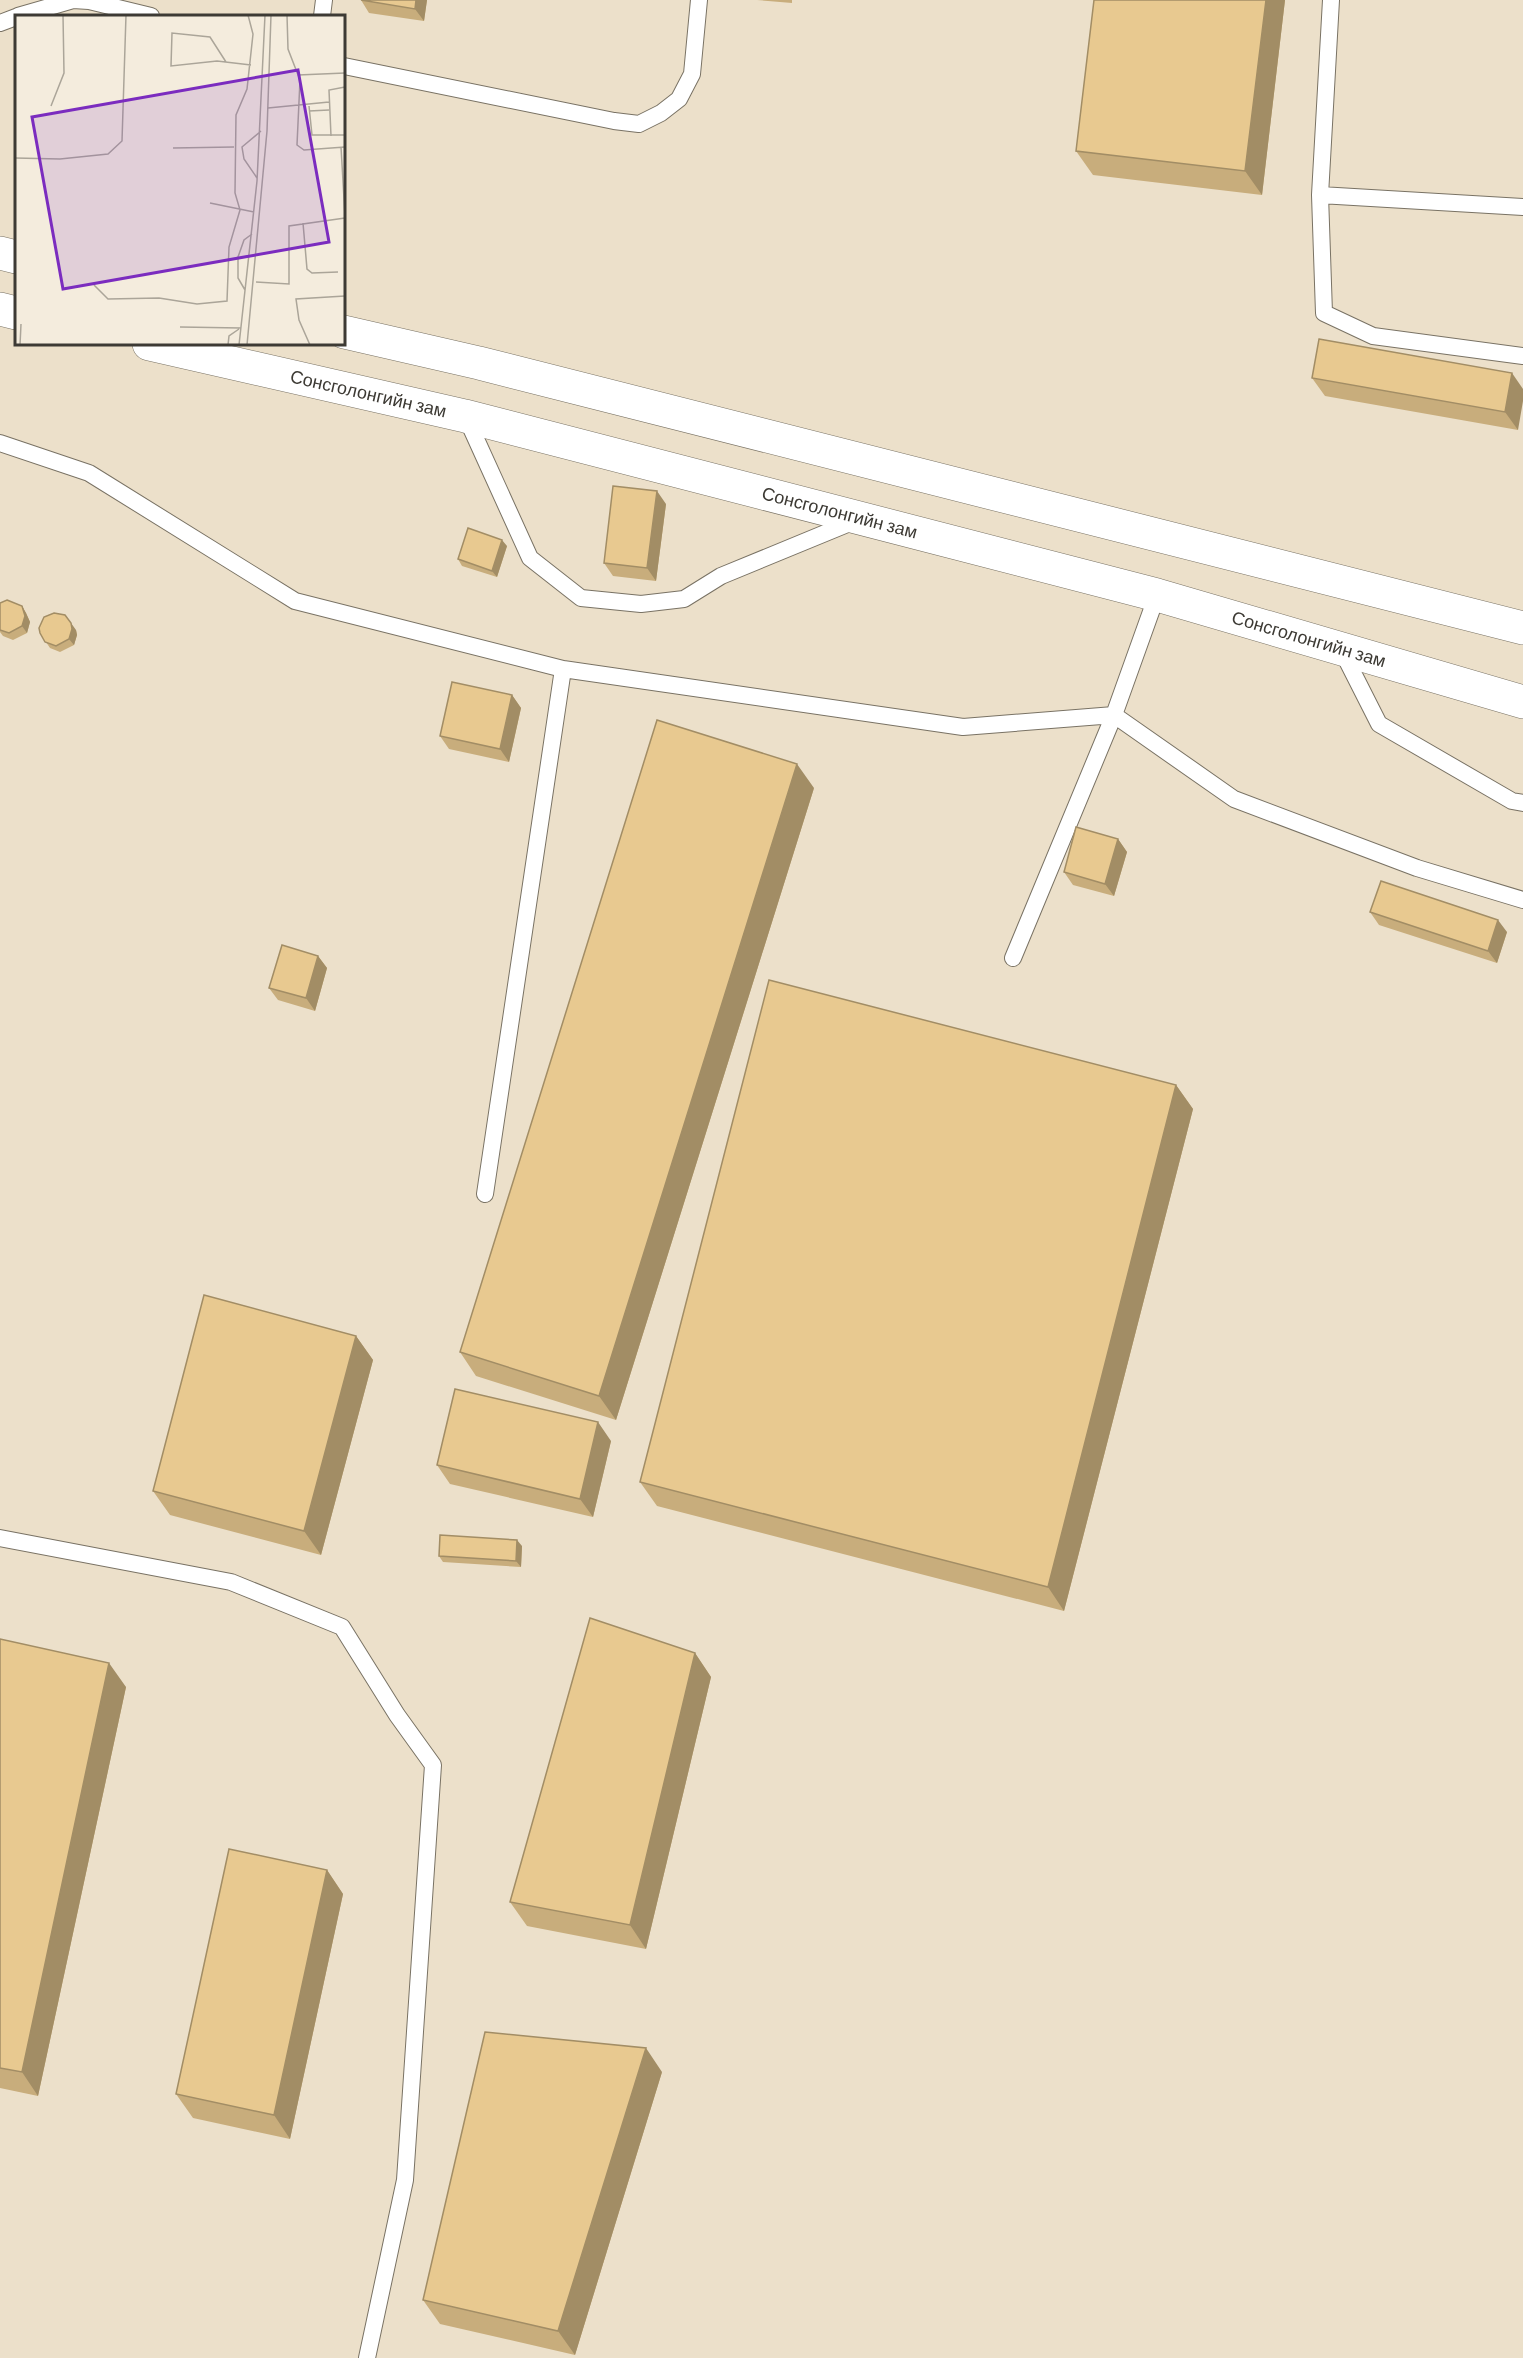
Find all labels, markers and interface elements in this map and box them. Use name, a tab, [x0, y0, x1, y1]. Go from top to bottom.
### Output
inset map	[15, 15, 345, 345]
street label: Сонсголонгийн зам	[288, 366, 449, 422]
street label: Сонсголонгийн зам	[759, 482, 920, 544]
street label: Сонсголонгийн зам	[1229, 606, 1389, 672]

